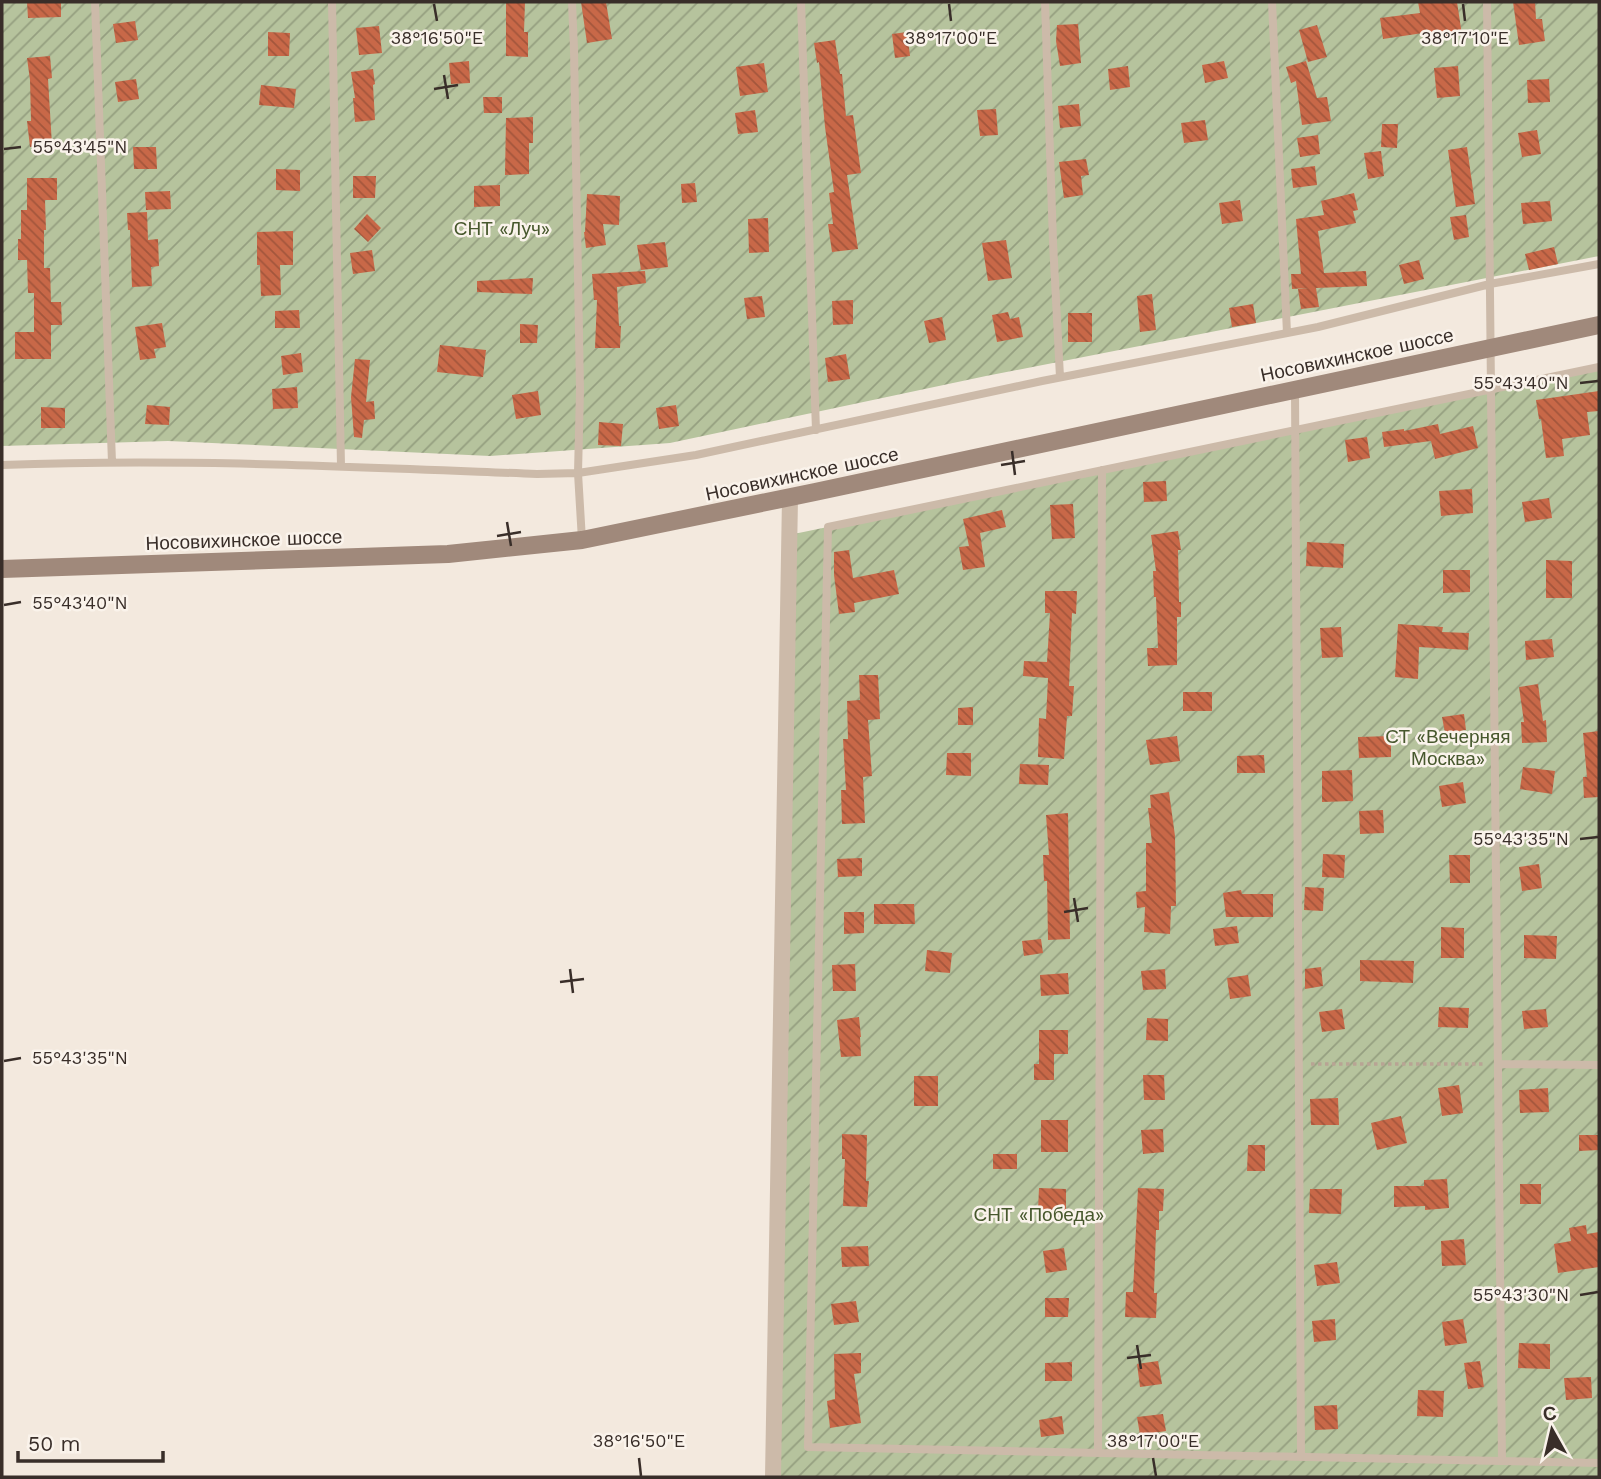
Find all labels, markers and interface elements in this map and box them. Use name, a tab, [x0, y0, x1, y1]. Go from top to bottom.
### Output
text: 38°16'50"E	[391, 27, 483, 48]
text: 38°17'00"E	[905, 27, 997, 48]
text: 38°17'10"E	[1421, 27, 1509, 48]
text: 55°43'45"N	[33, 136, 127, 157]
park label: СНТ «Луч»	[454, 217, 550, 240]
street label: Носовихинское шоссе	[1258, 323, 1456, 387]
text: 55°43'40"N	[1473, 372, 1569, 393]
street label: Носовихинское шоссе	[703, 442, 901, 506]
street label: Носовихинское шоссе	[145, 525, 343, 555]
text: 55°43'40"N	[32, 592, 128, 613]
park label: СТ «Вечерняя Москва»	[1385, 725, 1511, 770]
text: 55°43'35"N	[1473, 828, 1569, 849]
text: 55°43'35"N	[32, 1047, 128, 1068]
park label: СНТ «Победа»	[974, 1203, 1104, 1226]
text: 55°43'30"N	[1473, 1284, 1569, 1305]
north arrow	[1517, 1395, 1587, 1465]
text: С	[1541, 1401, 1558, 1426]
scale bar	[18, 1420, 163, 1464]
text: 38°16'50"E	[593, 1430, 685, 1451]
text: 38°17'00"E	[1107, 1430, 1199, 1451]
text: 50 m	[28, 1431, 80, 1456]

